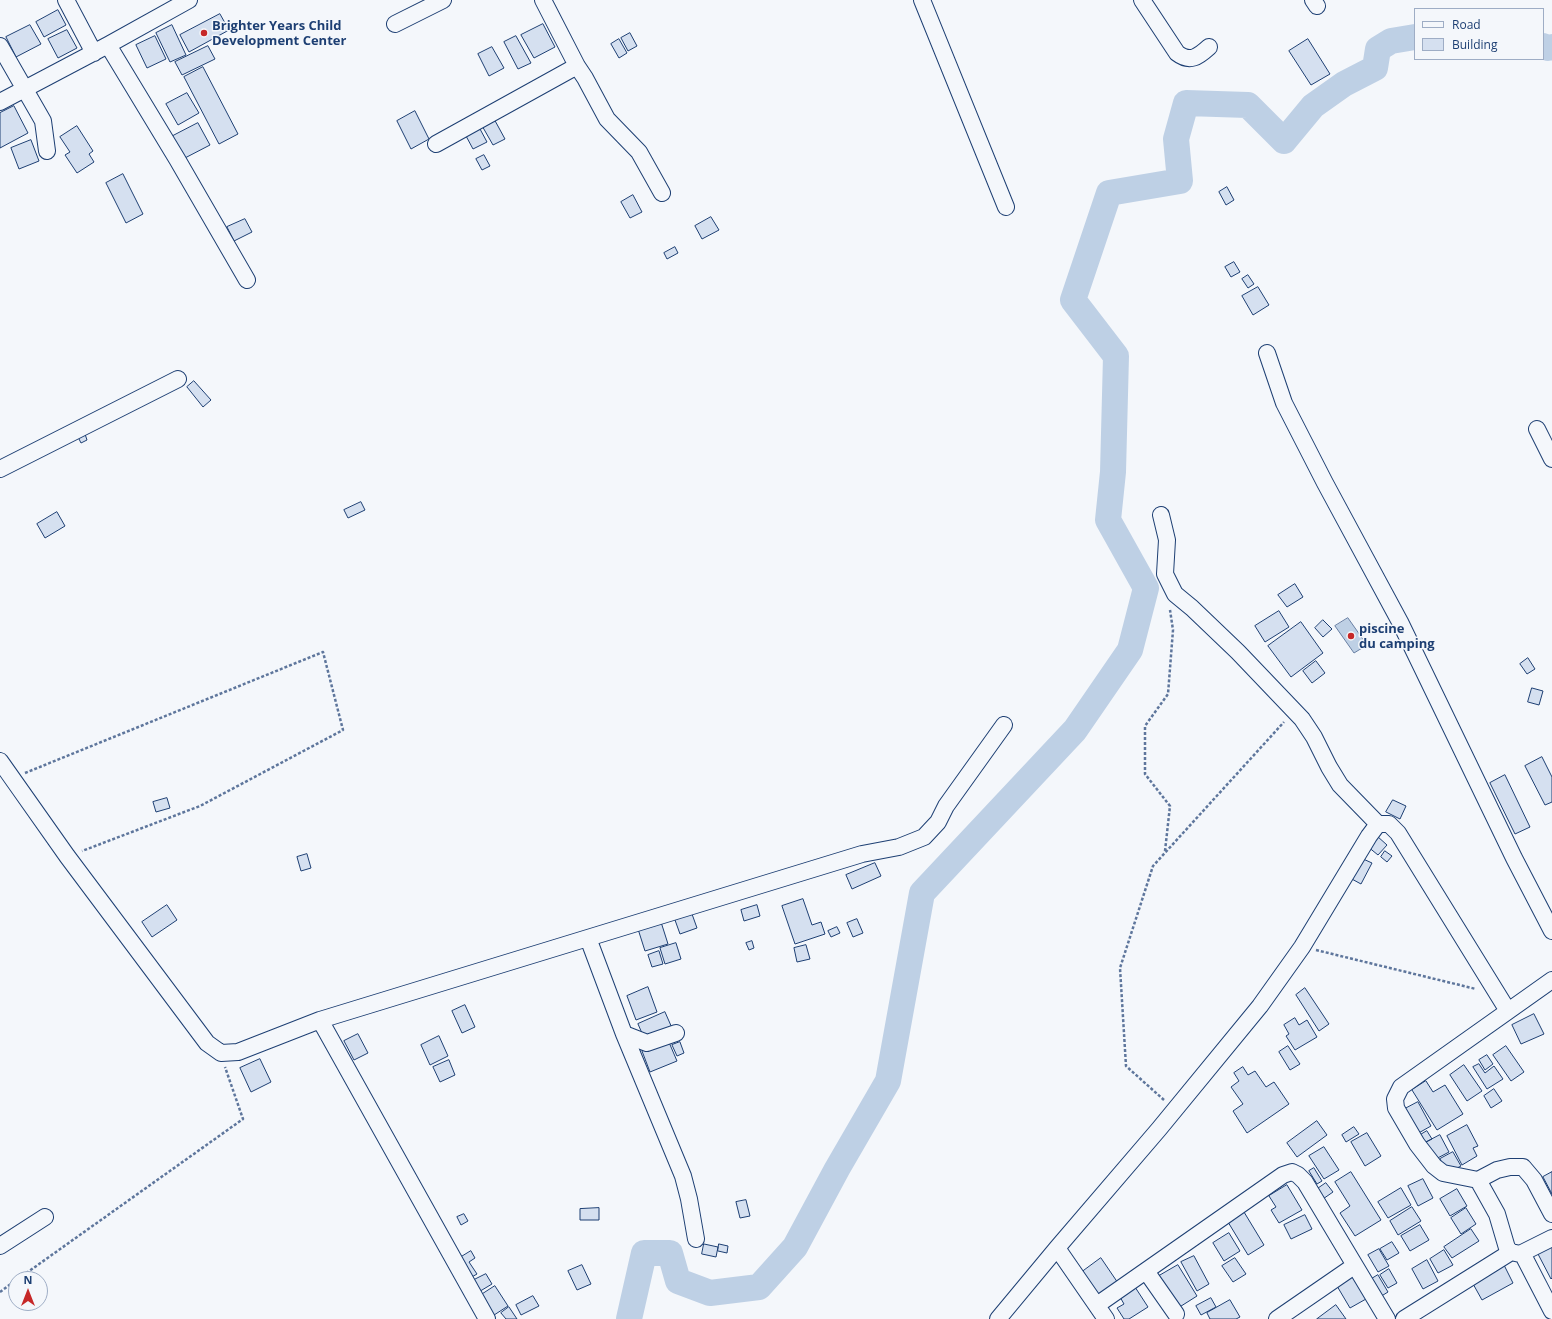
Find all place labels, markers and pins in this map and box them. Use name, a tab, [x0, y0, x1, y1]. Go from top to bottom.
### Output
place label: Brighter Years Child Development Center	[212, 18, 346, 49]
marker: Brighter Years Child Development Center	[199, 28, 209, 38]
place label: piscine du camping	[1359, 621, 1435, 652]
marker: piscine du camping	[1346, 631, 1356, 641]

